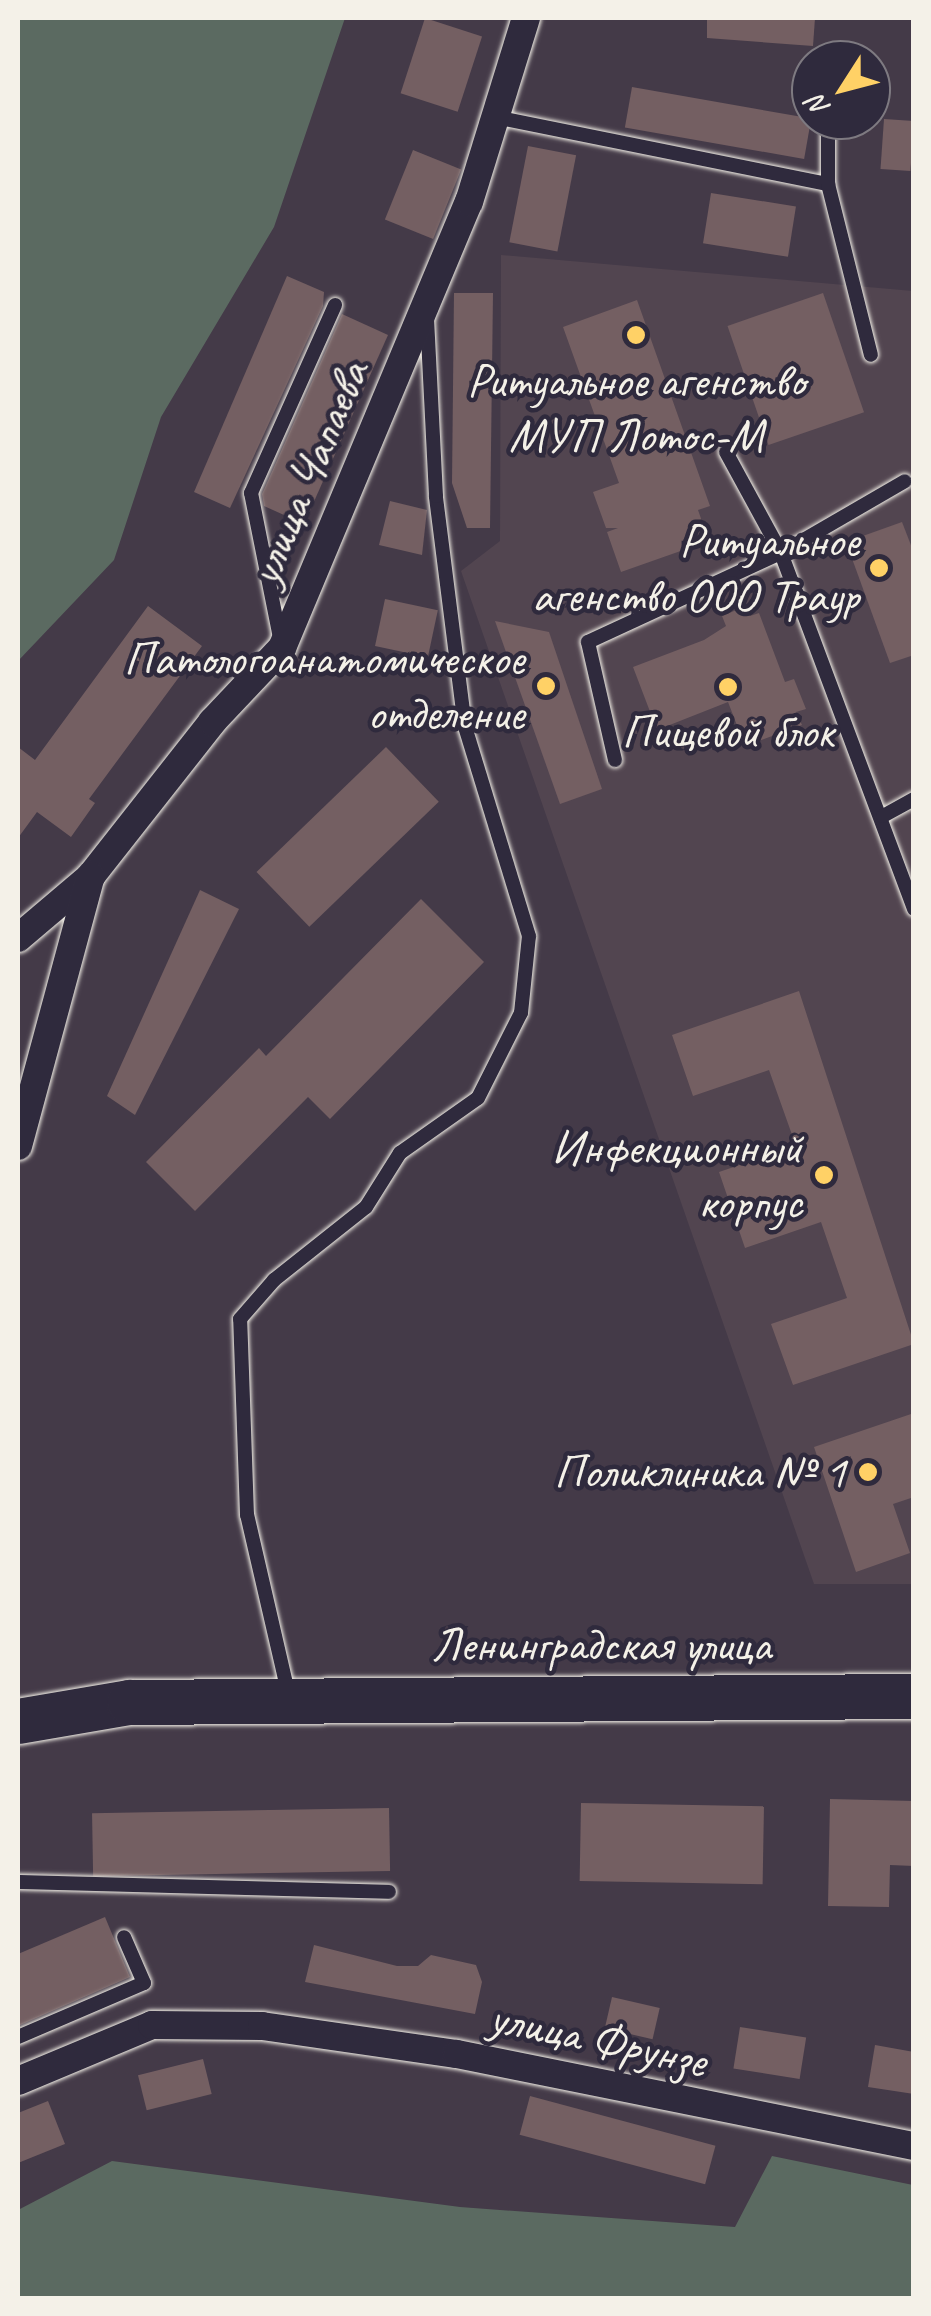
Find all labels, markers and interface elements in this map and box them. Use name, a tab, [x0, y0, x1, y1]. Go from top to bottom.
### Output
north arrow	[791, 40, 891, 140]
text: N	[799, 89, 837, 124]
marker: Ритуальное агенство МУП Лотос-М	[625, 324, 647, 346]
place label: Ритуальное агенство МУП Лотос-М	[469, 351, 803, 464]
street label: улица Чапаева	[235, 352, 381, 594]
place label: Ритуальное агенство ООО Траур	[532, 511, 859, 624]
marker: Ритуальное агенство ООО Траур	[868, 557, 890, 579]
place label: Патологоанатомическое отделение	[124, 629, 524, 742]
marker: Патологоанатомическое отделение	[533, 673, 559, 699]
marker: Пищевой блок	[717, 676, 739, 698]
place label: Пищевой блок	[622, 703, 834, 761]
place label: Инфекционный корпус	[551, 1118, 802, 1231]
marker: Инфекционный корпус	[811, 1162, 837, 1188]
place label: Поликлиника № 1	[554, 1443, 846, 1501]
marker: Поликлиника № 1	[855, 1459, 881, 1485]
street label: Ленинградская улица	[428, 1616, 774, 1674]
street label: улица Фрунзе	[486, 1988, 710, 2090]

